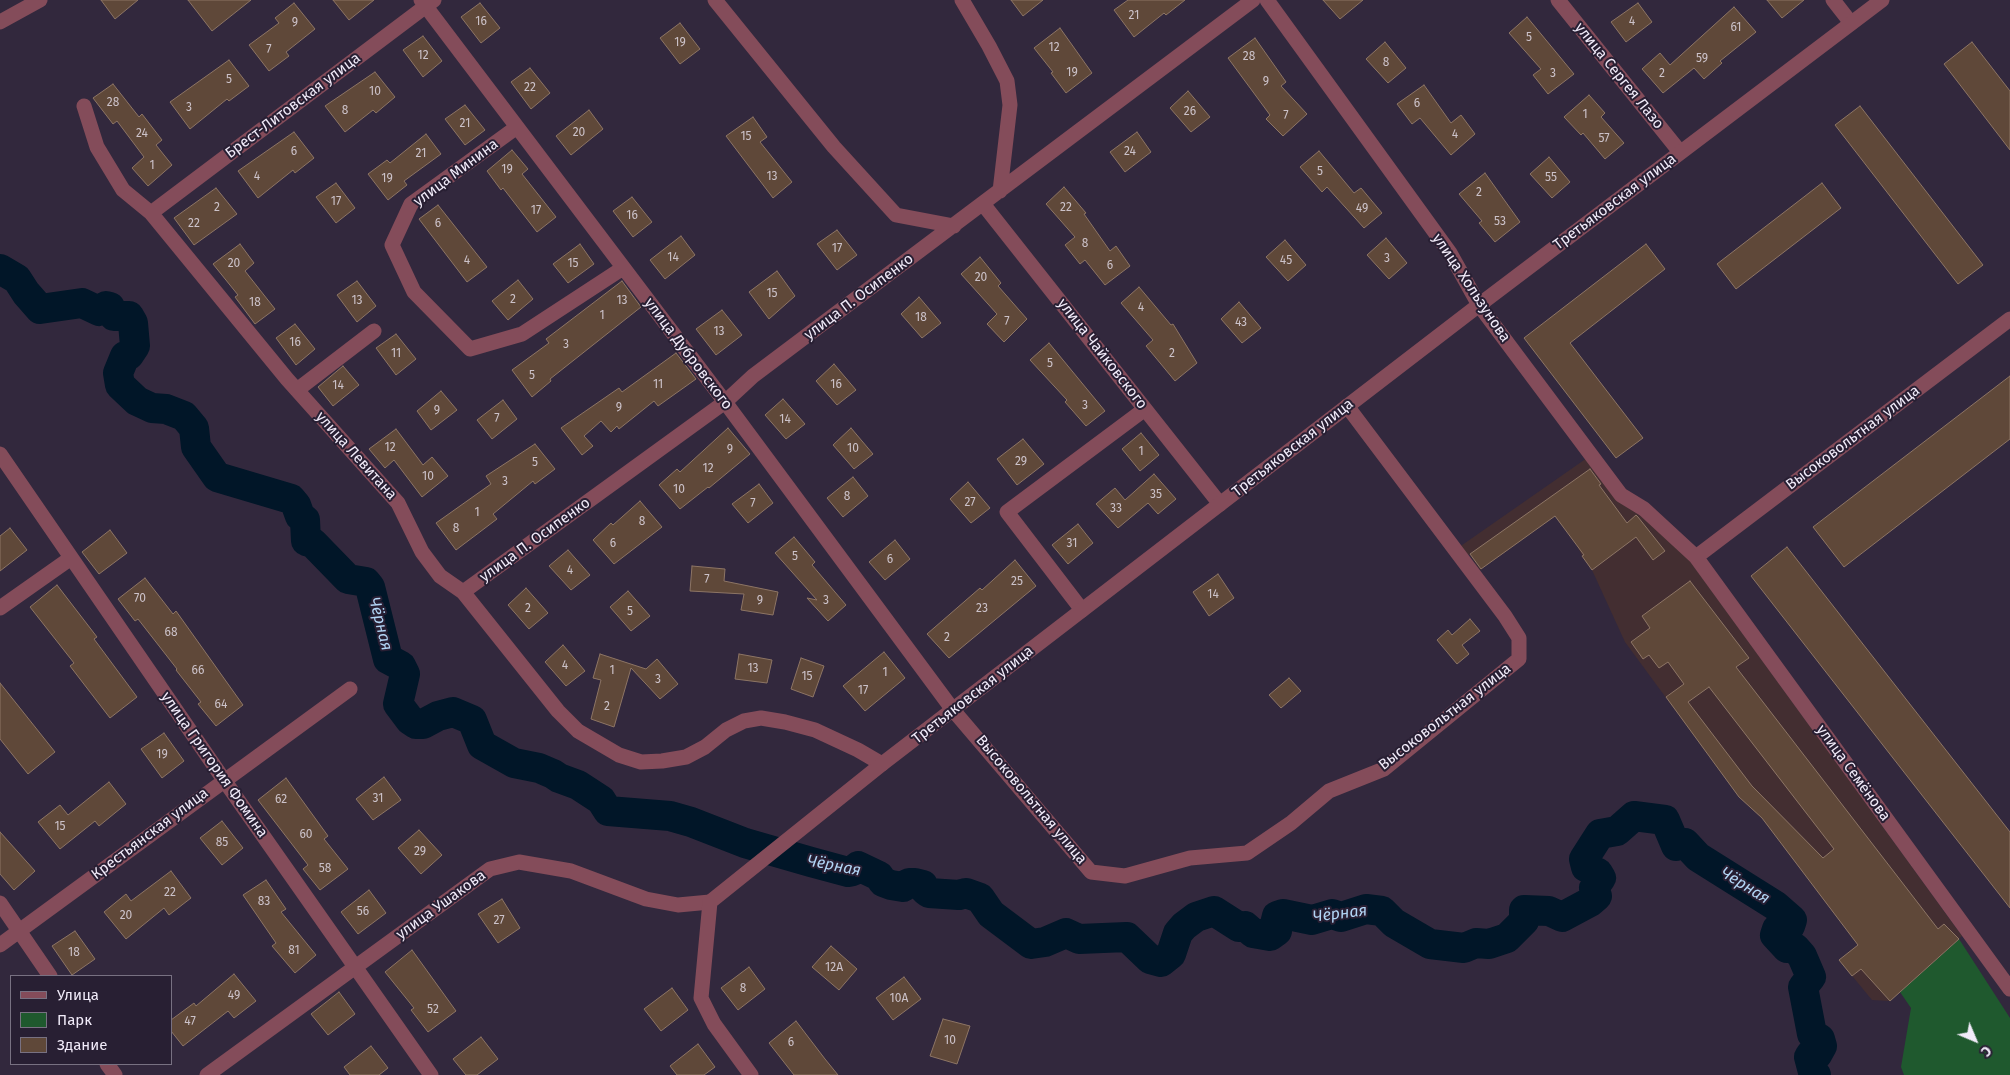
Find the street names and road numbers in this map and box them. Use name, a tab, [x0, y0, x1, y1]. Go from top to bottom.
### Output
street label: улица Сергея Лазо	[1571, 19, 1667, 133]
street label: Брест-Литовская улица	[222, 49, 364, 163]
street label: улица Минина	[410, 135, 502, 211]
street label: Третьяковская улица	[1550, 150, 1680, 254]
street label: улица Хользунова	[1428, 230, 1514, 346]
street label: улица П. Осипенко	[801, 250, 917, 344]
street label: улица Дубровского	[640, 295, 736, 413]
street label: улица Чайковского	[1053, 295, 1151, 413]
street label: Высоковольтная улица	[1783, 382, 1923, 494]
street label: Третьяковская улица	[1229, 395, 1357, 501]
street label: улица Левитана	[312, 408, 400, 504]
street label: улица П. Осипенко	[476, 494, 594, 586]
street label: Третьяковская улица	[909, 642, 1037, 748]
street label: Высоковольтная улица	[1375, 660, 1515, 774]
street label: улица Григория Фомина	[157, 689, 271, 841]
street label: улица Семёнова	[1812, 721, 1894, 825]
street label: Высоковольтная улица	[972, 732, 1090, 868]
street label: Крестьянская улица	[88, 784, 212, 884]
street label: улица Ушакова	[393, 866, 489, 944]

